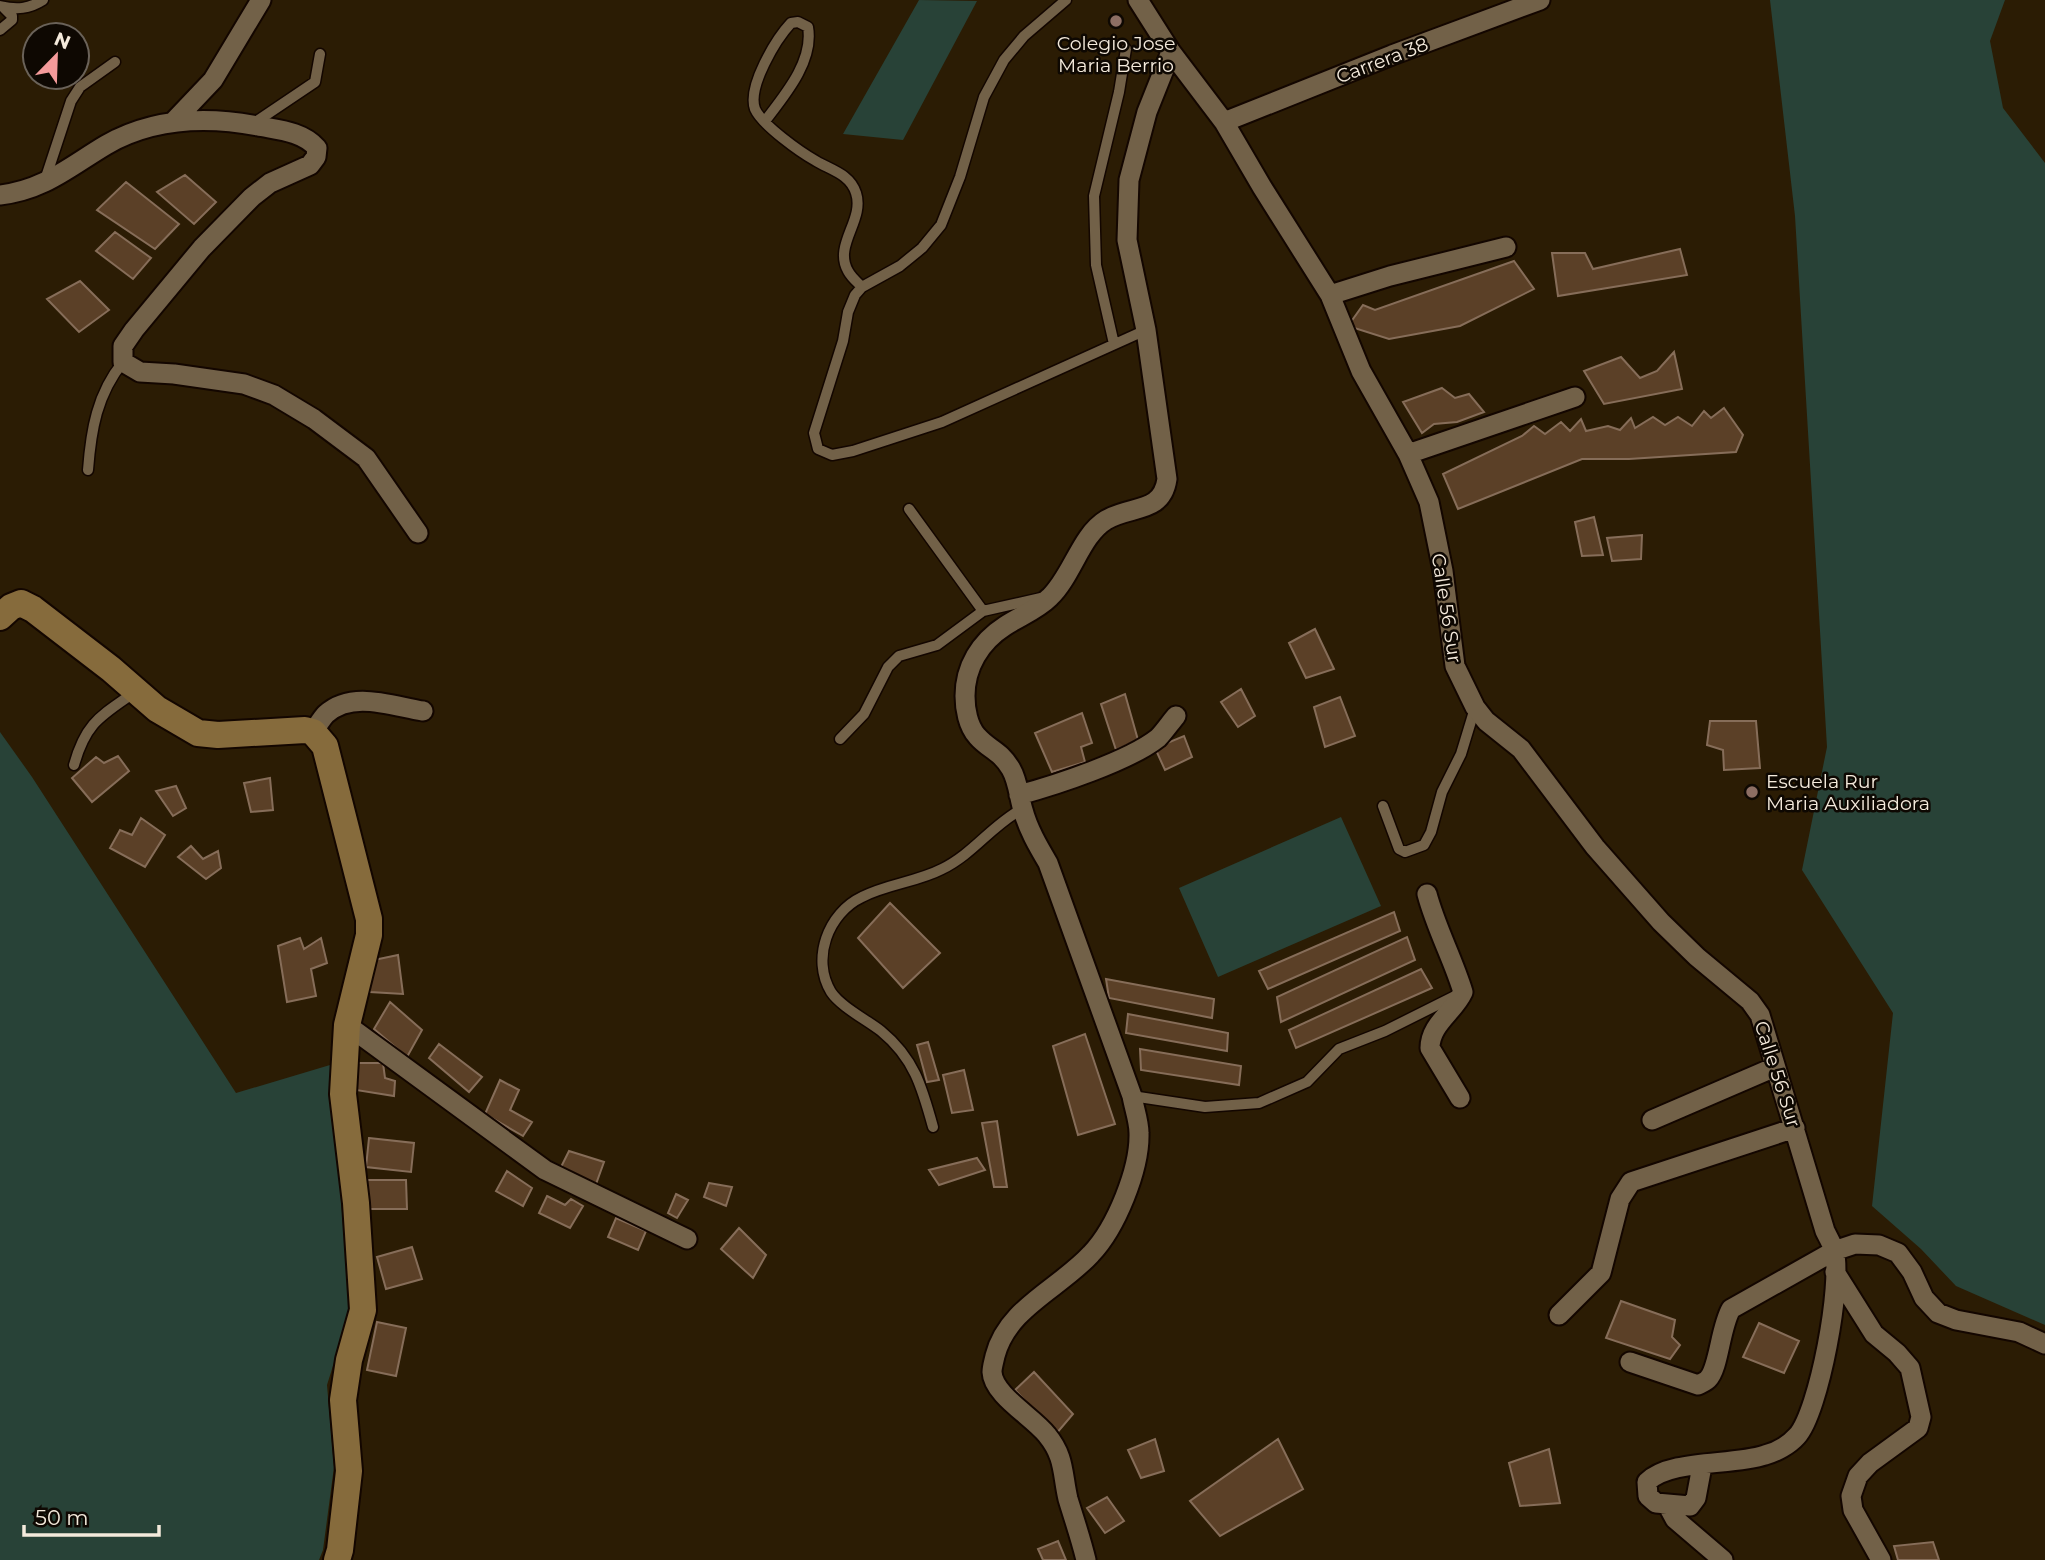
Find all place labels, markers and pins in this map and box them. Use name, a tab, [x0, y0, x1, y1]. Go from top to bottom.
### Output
marker: Colegio Jose Maria Berrio	[1108, 13, 1124, 29]
place label: Colegio Jose Maria Berrio	[1057, 32, 1175, 77]
place label: Escuela Rur Maria Auxiliadora	[1766, 770, 1930, 815]
marker: Escuela Rur Maria Auxiliadora	[1744, 784, 1760, 800]

